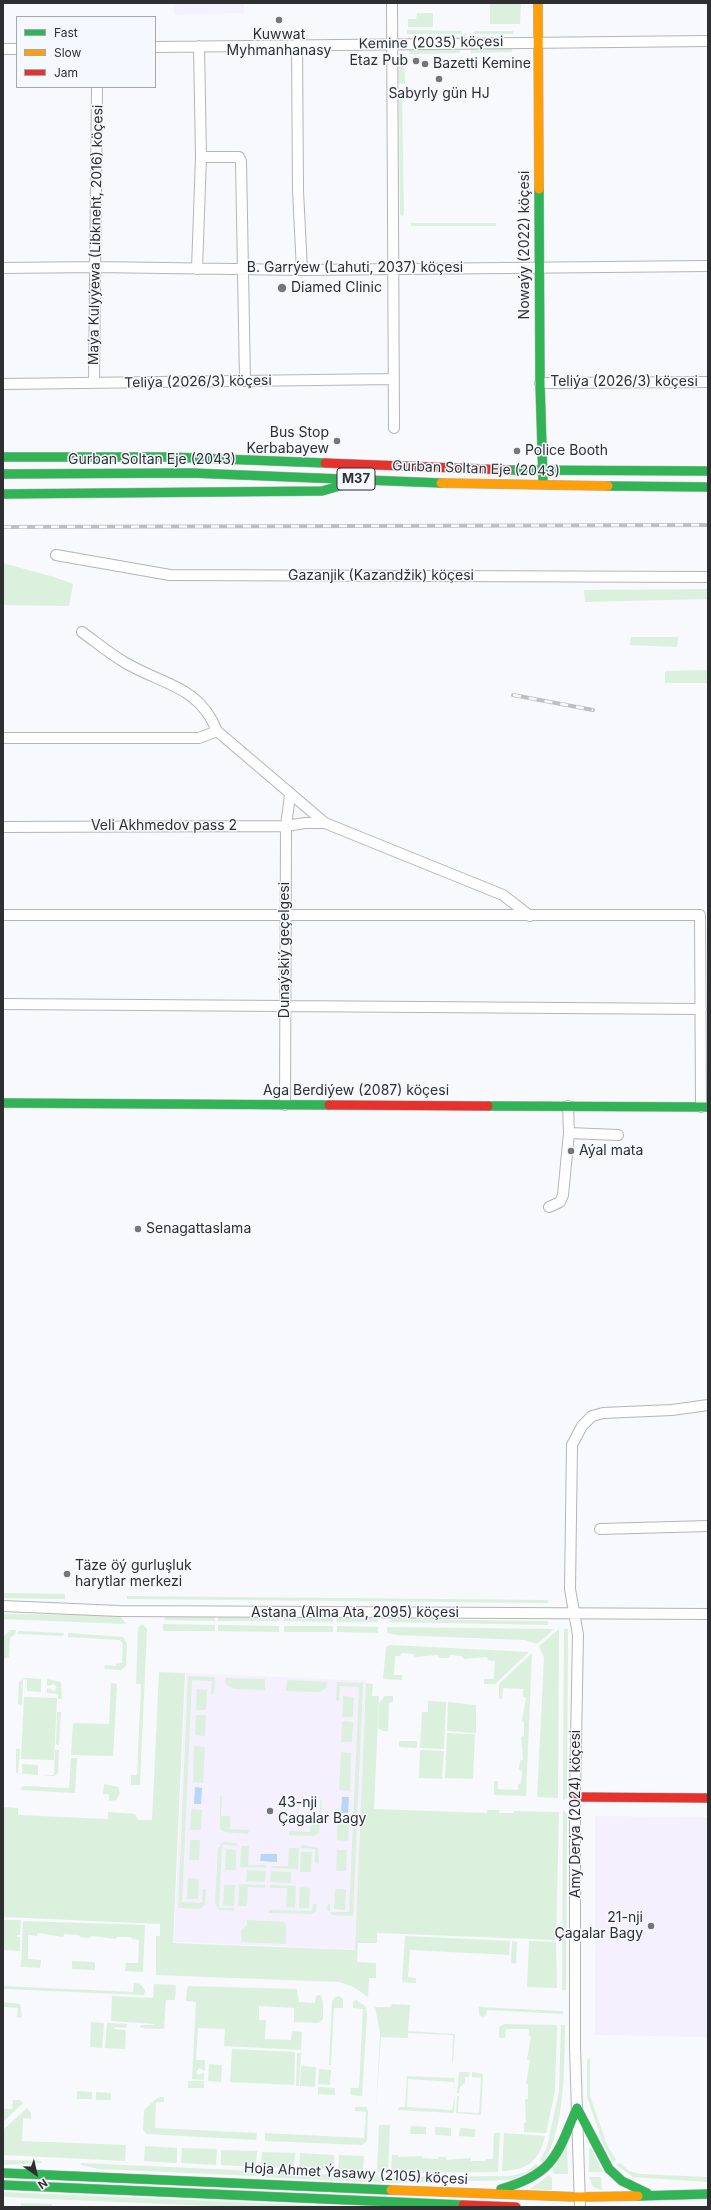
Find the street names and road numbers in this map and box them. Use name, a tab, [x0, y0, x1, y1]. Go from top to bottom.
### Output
street label: Kemine (2035) köçesi	[359, 33, 503, 53]
street label: Maýa Kulyýewa (Libkneht, 2016) köçesi	[85, 105, 107, 365]
street label: Nowaýy (2022) köçesi	[517, 171, 533, 319]
street label: B. Garrýew (Lahuti, 2037) köçesi	[247, 260, 463, 276]
street label: Teliýa (2026/3) köçesi	[124, 372, 272, 392]
street label: Teliýa (2026/3) köçesi	[550, 374, 698, 390]
street label: Gurban Soltan Eje (2043)	[68, 452, 236, 468]
street label: Gurban Soltan Eje (2043)	[392, 458, 560, 480]
road number: M37	[337, 468, 375, 490]
street label: Gazanjik (Kazandžik) köçesi	[288, 568, 474, 584]
street label: Veli Akhmedov pass 2	[91, 818, 237, 834]
street label: Dunaýskiý geçelgesi	[277, 882, 293, 1018]
street label: Aga Berdiýew (2087) köçesi	[263, 1083, 449, 1099]
street label: Astana (Alma Ata, 2095) köçesi	[251, 1605, 459, 1621]
street label: Amy Derýa (2024) köçesi	[568, 1730, 584, 1898]
street label: Hoja Ahmet Ýasawy (2105) köçesi	[244, 2160, 468, 2188]

